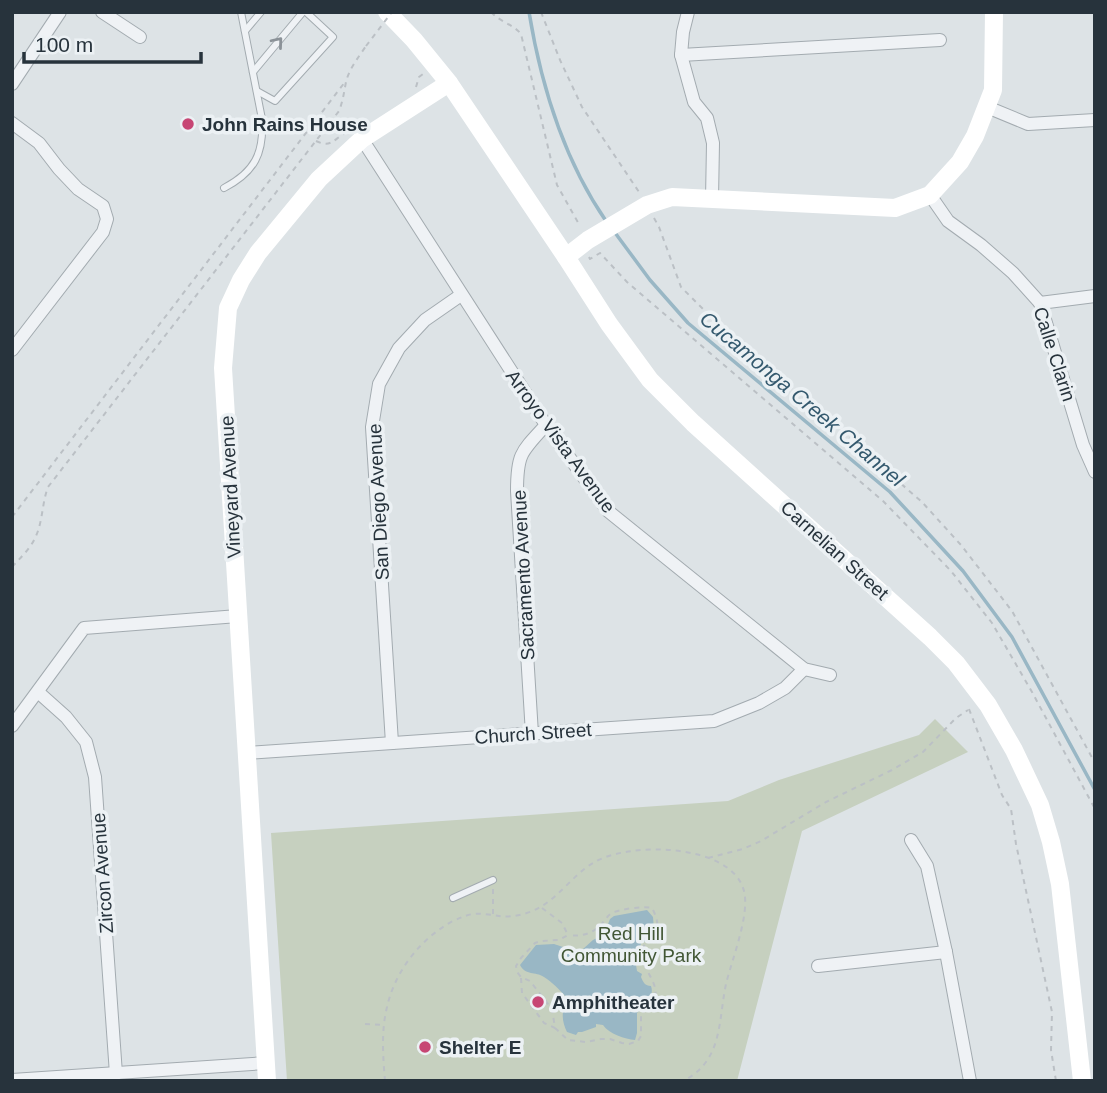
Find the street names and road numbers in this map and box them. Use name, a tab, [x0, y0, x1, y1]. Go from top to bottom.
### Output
street label: Calle Clarin	[1029, 304, 1080, 404]
street label: Arroyo Vista Avenue	[502, 366, 619, 517]
street label: Vineyard Avenue	[216, 415, 245, 559]
street label: San Diego Avenue	[364, 423, 393, 581]
street label: Sacramento Avenue	[509, 489, 538, 661]
street label: Carnelian Street	[777, 497, 893, 605]
street label: Church Street	[474, 719, 593, 748]
street label: Zircon Avenue	[88, 812, 117, 934]

